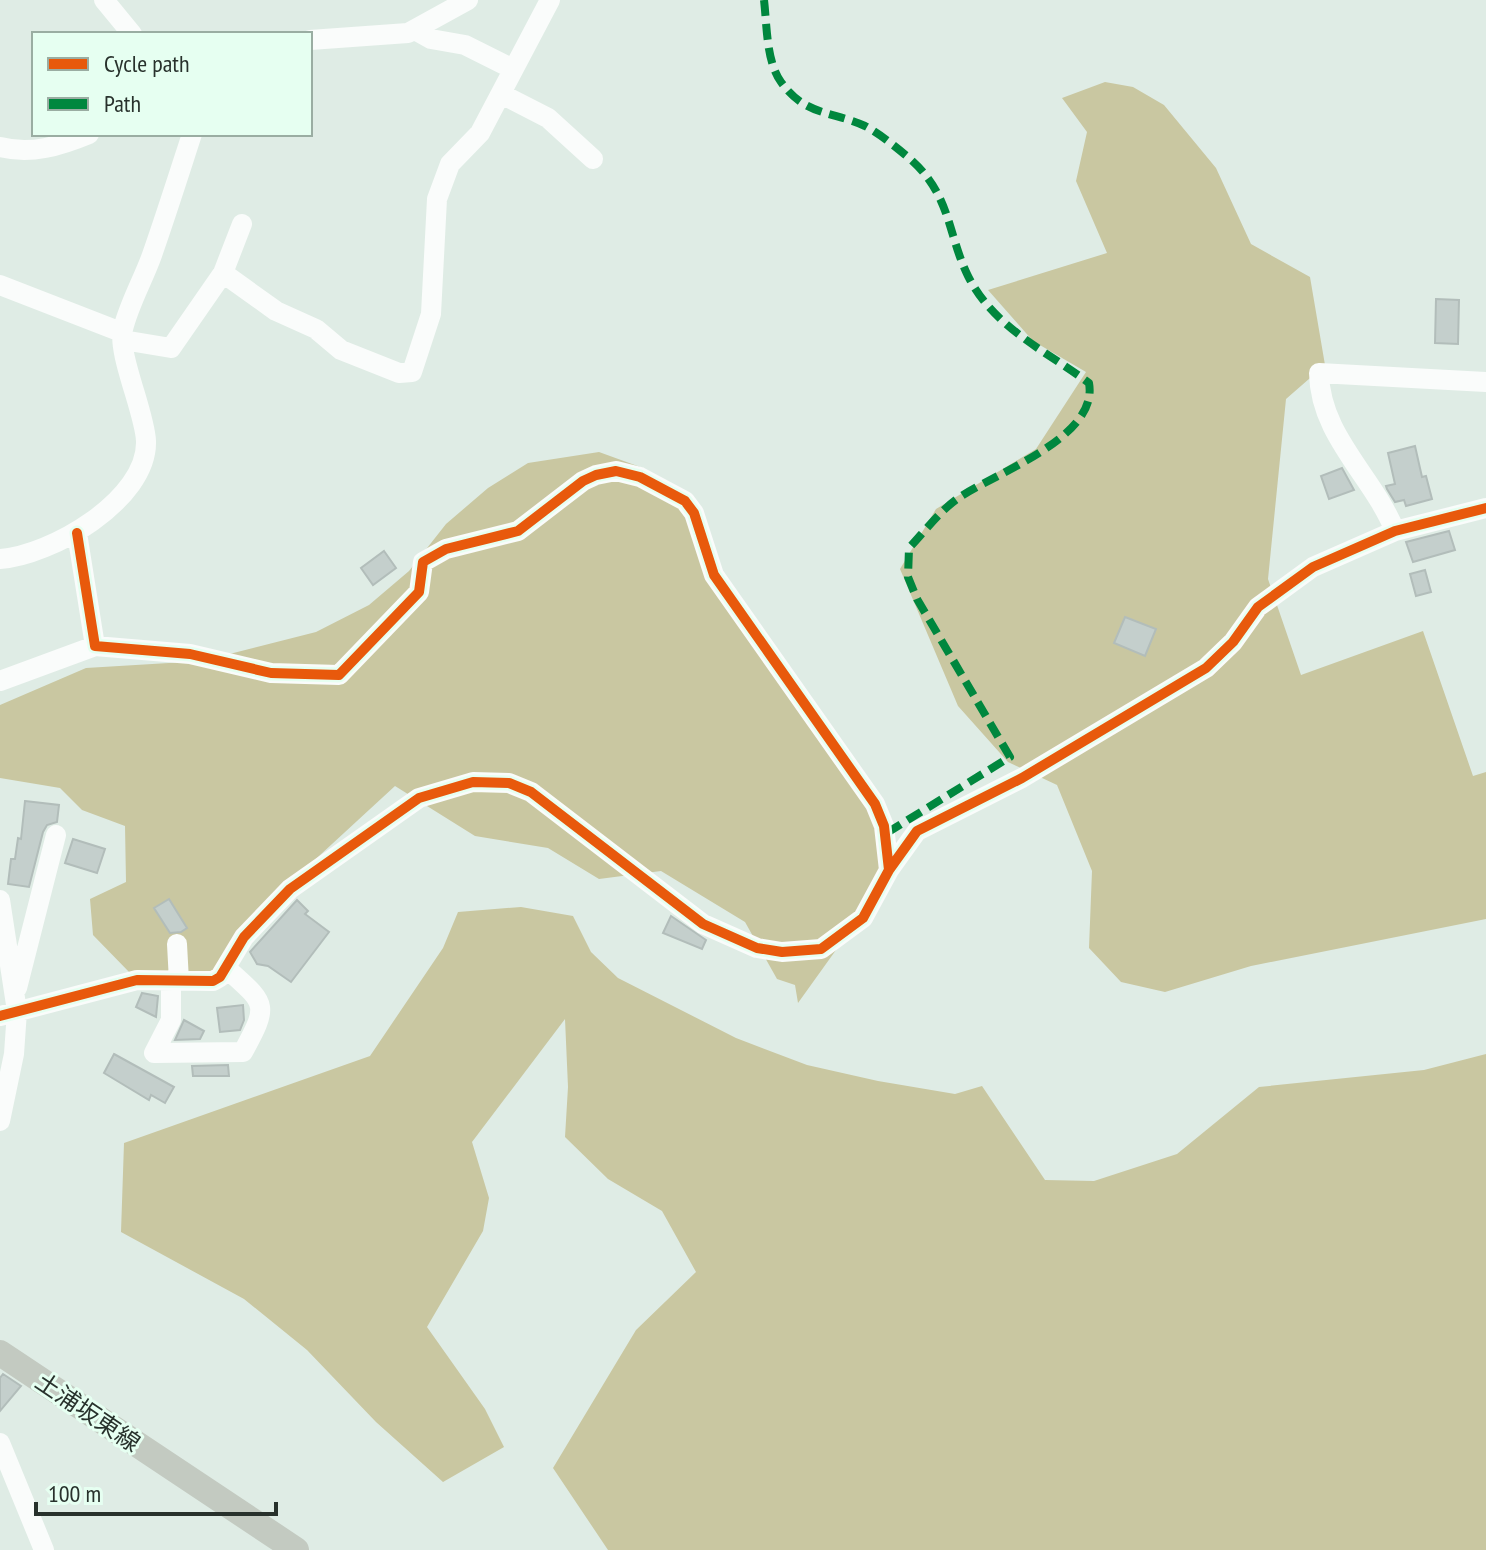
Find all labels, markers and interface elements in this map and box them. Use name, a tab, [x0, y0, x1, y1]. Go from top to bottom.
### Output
legend	[32, 32, 312, 136]
text: Cycle path	[104, 48, 190, 79]
text: Path	[104, 88, 141, 119]
street label: 土浦坂東線	[30, 1366, 146, 1458]
scale bar	[36, 1466, 276, 1516]
text: 100 m	[48, 1478, 101, 1509]

